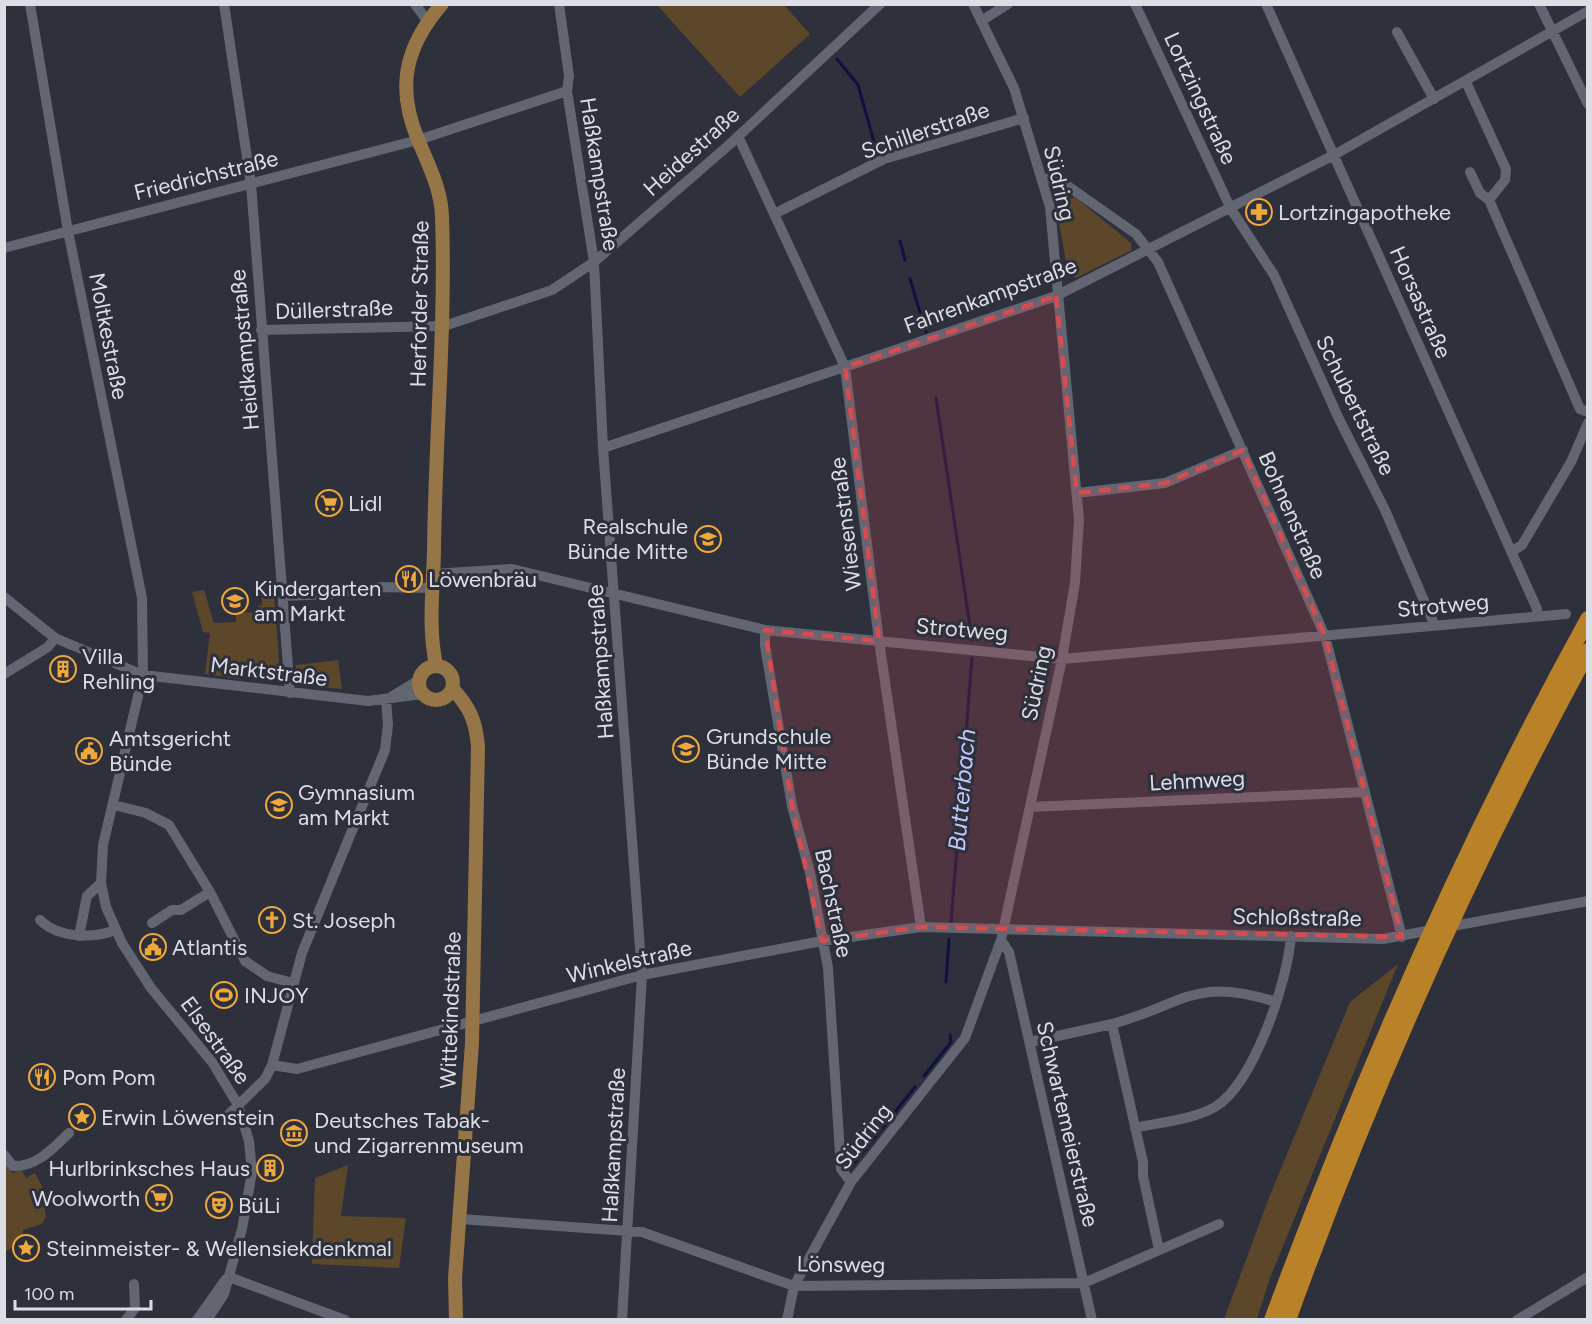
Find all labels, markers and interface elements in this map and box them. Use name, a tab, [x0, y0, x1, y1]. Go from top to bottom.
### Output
street label: Lortzingstraße	[1158, 28, 1243, 169]
street label: Haßkampstraße	[574, 95, 625, 253]
street label: Schillerstraße	[858, 96, 993, 165]
street label: Heidestraße	[638, 101, 745, 202]
street label: Südring	[1038, 143, 1081, 223]
street label: Friedrichstraße	[131, 145, 281, 206]
pharmacy icon: Lortzingapotheke	[1244, 197, 1274, 227]
place label: Lortzingapotheke	[1278, 199, 1451, 226]
street label: Herforder Straße	[405, 220, 434, 388]
street label: Horsastraße	[1384, 242, 1457, 362]
street label: Fahrenkampstraße	[900, 252, 1080, 339]
street label: Heidkampstraße	[224, 268, 265, 432]
street label: Moltkestraße	[83, 270, 134, 402]
street label: Düllerstraße	[274, 294, 394, 325]
street label: Schubertstraße	[1310, 331, 1401, 480]
street label: Bohnenstraße	[1252, 447, 1333, 583]
street label: Wiesenstraße	[824, 456, 867, 592]
supermarket icon: Lidl	[314, 488, 344, 518]
place label: Lidl	[348, 490, 382, 517]
place label: Realschule Bünde Mitte	[567, 513, 688, 565]
school or university icon: Realschule Bünde Mitte	[693, 524, 723, 554]
restaurant icon: Löwenbräu	[394, 564, 424, 594]
place label: Löwenbräu	[428, 566, 537, 593]
place label: Kindergarten am Markt	[254, 575, 381, 627]
street label: Haßkampstraße	[582, 584, 619, 740]
school or university icon: Kindergarten am Markt	[220, 586, 250, 616]
street label: Strotweg	[1396, 588, 1490, 623]
street label: Strotweg	[915, 612, 1009, 647]
place label: Villa Rehling	[82, 643, 155, 695]
street label: Südring	[1015, 643, 1058, 723]
street label: Marktstraße	[209, 651, 329, 692]
building icon: Villa Rehling	[48, 654, 78, 684]
place label: Grundschule Bünde Mitte	[706, 723, 831, 775]
place label: Amtsgericht Bünde	[109, 725, 231, 777]
water label: Butterbach	[942, 728, 981, 852]
school or university icon: Grundschule Bünde Mitte	[671, 734, 701, 764]
public building icon: Amtsgericht Bünde	[74, 736, 104, 766]
street label: Lehmweg	[1148, 765, 1246, 796]
place label: Gymnasium am Markt	[298, 779, 415, 831]
school or university icon: Gymnasium am Markt	[264, 790, 294, 820]
street label: Bachstraße	[809, 846, 858, 960]
street label: Schloßstraße	[1232, 903, 1362, 932]
church icon: St. Joseph	[257, 905, 287, 935]
place label: St. Joseph	[292, 907, 395, 934]
street label: Wittekindstraße	[434, 931, 467, 1089]
public building icon: Atlantis	[138, 932, 168, 962]
place label: Atlantis	[172, 934, 247, 961]
street label: Winkelstraße	[564, 934, 694, 989]
sports icon: INJOY	[209, 980, 239, 1010]
place label: INJOY	[244, 982, 309, 1009]
street label: Elsestraße	[175, 991, 256, 1089]
street label: Schwartemeierstraße	[1031, 1019, 1104, 1230]
restaurant icon: Pom Pom	[27, 1062, 57, 1092]
place label: Pom Pom	[62, 1064, 155, 1091]
street label: Haßkampstraße	[596, 1067, 631, 1223]
street label: Südring	[829, 1098, 898, 1175]
place icon: Erwin Löwenstein	[67, 1102, 97, 1132]
place label: Erwin Löwenstein	[101, 1104, 275, 1131]
place label: Deutsches Tabak- und Zigarrenmuseum	[314, 1107, 524, 1159]
museum icon: Deutsches Tabak- und Zigarrenmuseum	[279, 1118, 309, 1148]
building icon: Hurlbrinksches Haus	[255, 1153, 285, 1183]
place label: Hurlbrinksches Haus	[48, 1155, 250, 1182]
supermarket icon: Woolworth	[144, 1183, 174, 1213]
place label: Woolworth	[32, 1185, 140, 1212]
theatre icon: BüLi	[204, 1190, 234, 1220]
place label: BüLi	[238, 1192, 280, 1219]
place icon: Steinmeister- & Wellensiekdenkmal	[11, 1233, 41, 1263]
place label: Steinmeister- & Wellensiekdenkmal	[46, 1235, 392, 1262]
street label: Lönsweg	[796, 1250, 886, 1279]
scale bar	[15, 1273, 152, 1311]
text: 100 m	[24, 1283, 74, 1305]

